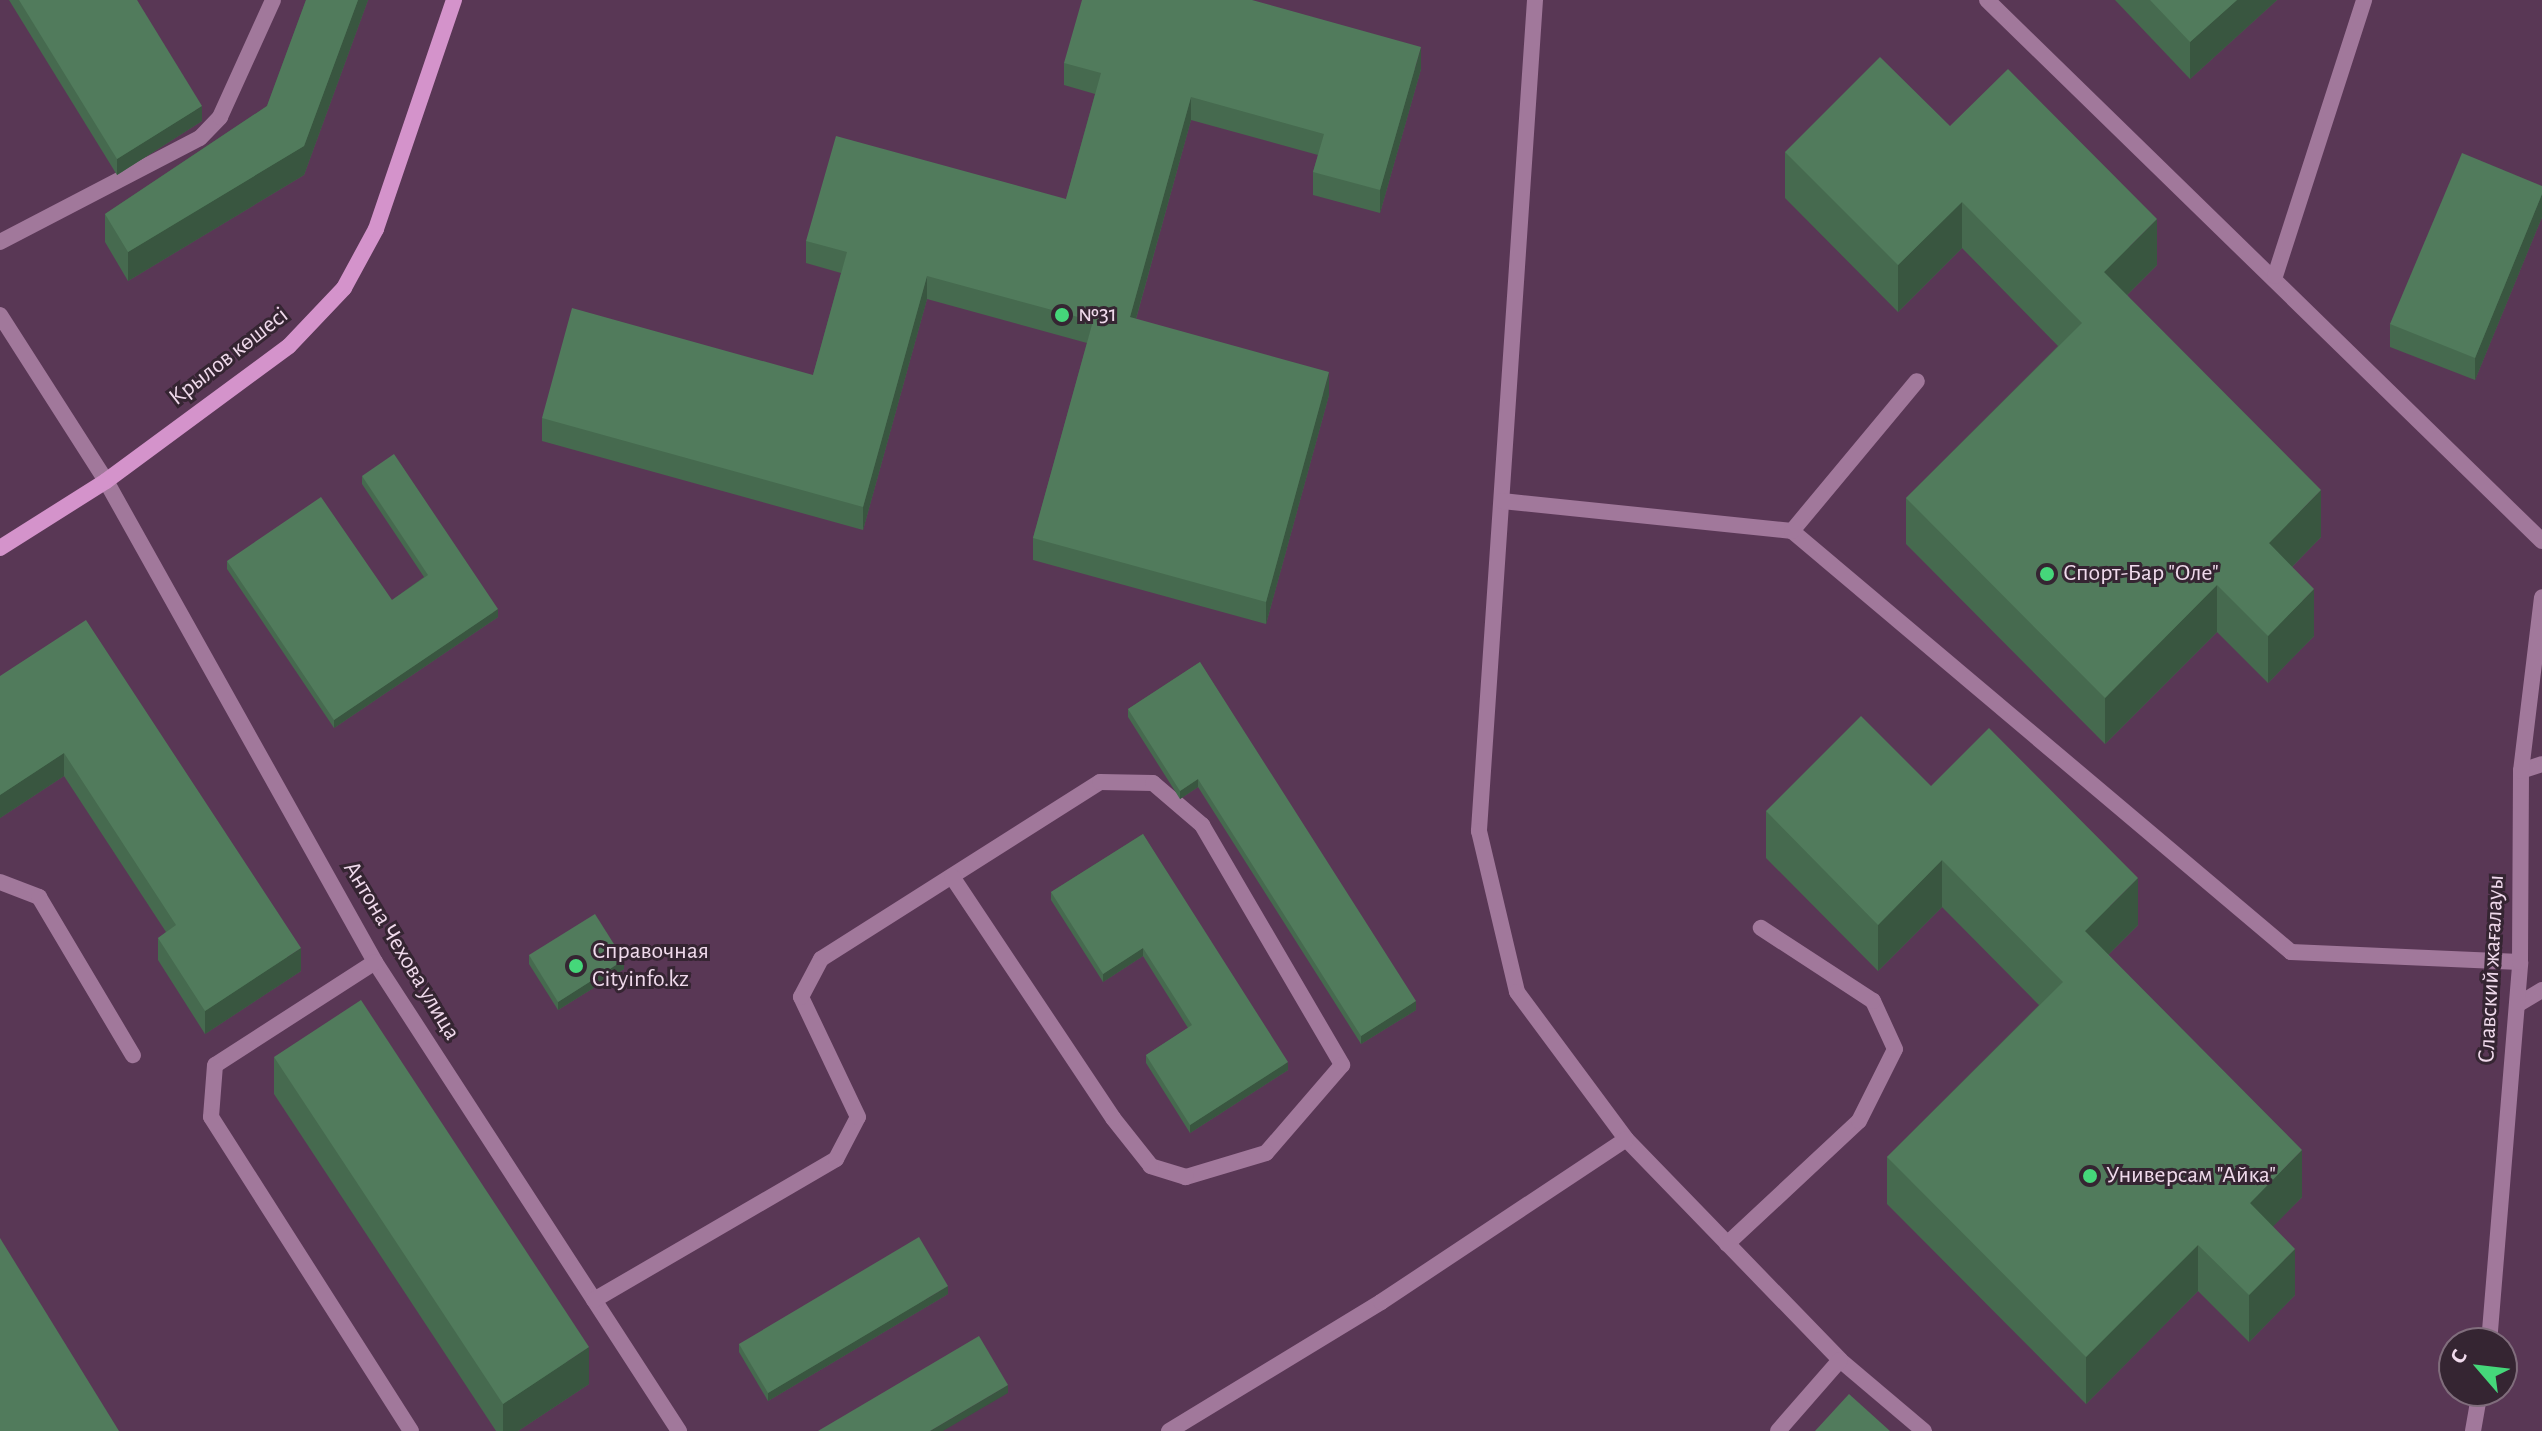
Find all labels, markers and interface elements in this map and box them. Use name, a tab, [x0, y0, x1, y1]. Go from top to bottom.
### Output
street label: Крылов көшесі	[164, 301, 294, 413]
place label: №31	[1078, 301, 1117, 329]
marker: №31	[1053, 306, 1071, 324]
place label: Спорт-Бар "Оле"	[2063, 560, 2219, 588]
marker: Спорт-Бар "Оле"	[2038, 565, 2056, 583]
street label: Антона Чехова улица	[336, 856, 466, 1046]
street label: Славский жағалауы	[2473, 874, 2511, 1064]
place label: Справочная Cityinfo.kz	[592, 938, 709, 994]
marker: Справочная Cityinfo.kz	[567, 957, 585, 975]
place label: Универсам "Айка"	[2106, 1162, 2276, 1190]
marker: Универсам "Айка"	[2081, 1167, 2099, 1185]
north arrow	[2438, 1327, 2518, 1407]
text: С	[2446, 1346, 2471, 1367]

